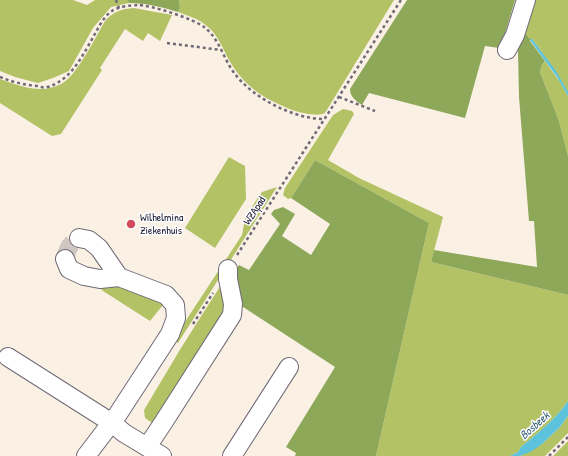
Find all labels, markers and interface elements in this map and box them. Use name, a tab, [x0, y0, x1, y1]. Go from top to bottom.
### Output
street label: WZApad	[241, 194, 269, 228]
place label: Wilhelmina Ziekenhuis	[140, 211, 183, 237]
marker: Wilhelmina Ziekenhuis	[125, 218, 137, 230]
water label: Bosbeek	[517, 409, 553, 443]

